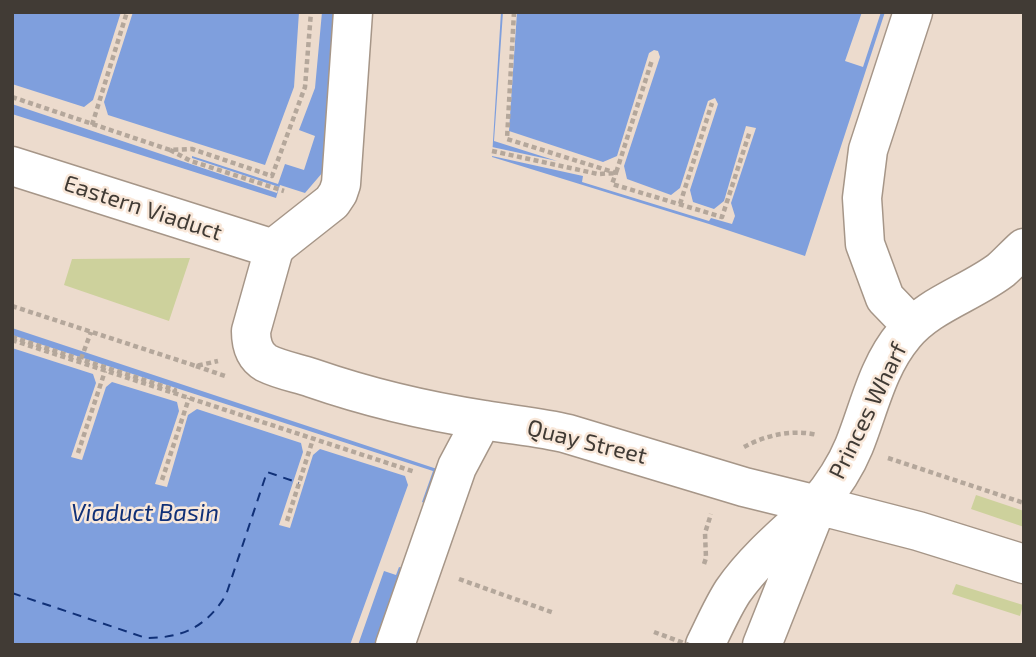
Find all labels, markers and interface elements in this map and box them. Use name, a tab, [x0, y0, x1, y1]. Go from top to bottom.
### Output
street label: Eastern Viaduct	[60, 169, 226, 247]
street label: Princes Wharf	[823, 339, 913, 483]
street label: Quay Street	[524, 414, 650, 470]
water label: Viaduct Basin	[71, 499, 219, 527]

